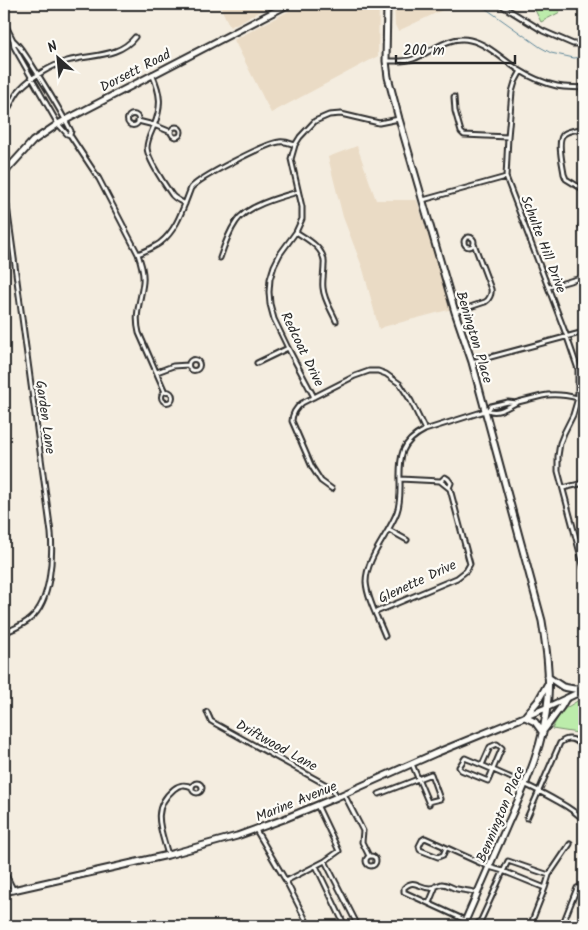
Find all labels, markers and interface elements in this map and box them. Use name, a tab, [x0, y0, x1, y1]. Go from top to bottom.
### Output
north arrow	[32, 32, 82, 82]
scale bar	[396, 32, 514, 64]
text: N	[44, 35, 62, 59]
text: 200 m	[403, 39, 445, 63]
street label: Dorsett Road	[96, 43, 176, 98]
street label: Schulte Hill Drive	[514, 192, 572, 297]
street label: Benington Place	[450, 289, 499, 387]
street label: Redcoat Drive	[274, 308, 330, 391]
street label: Garden Lane	[29, 379, 61, 456]
street label: Glenette Drive	[375, 554, 461, 610]
street label: Driftwood Lane	[232, 714, 322, 778]
street label: Bennington Place	[471, 762, 531, 866]
street label: Marine Avenue	[252, 775, 341, 828]

